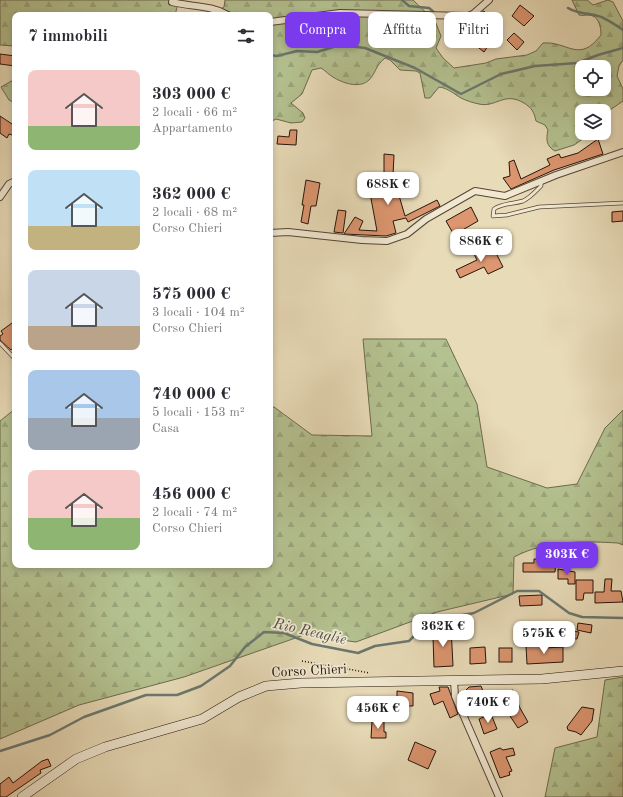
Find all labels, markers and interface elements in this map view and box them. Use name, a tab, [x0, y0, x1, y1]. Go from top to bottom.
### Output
chip: Compra	[285, 12, 360, 48]
chip: Affitta	[368, 12, 436, 48]
chip: Filtri	[444, 12, 503, 48]
icon: filters	[235, 25, 257, 47]
text: 7 immobili	[28, 28, 108, 45]
map controls	[575, 60, 611, 140]
button: locate	[575, 60, 611, 96]
icon: home	[60, 86, 108, 134]
text: 303 000 €	[152, 86, 231, 103]
button: layers	[575, 104, 611, 140]
text: 2 locali · 66 m²	[152, 106, 237, 119]
text: Appartamento	[152, 122, 232, 135]
pin: 688K €	[355, 172, 421, 206]
text: 688K €	[366, 178, 410, 191]
icon: home	[60, 186, 108, 234]
text: 362 000 €	[152, 186, 231, 203]
text: 2 locali · 68 m²	[152, 206, 237, 219]
text: Corso Chieri	[152, 222, 222, 235]
pin: 886K €	[448, 229, 514, 263]
text: 886K €	[459, 235, 503, 248]
icon: home	[60, 286, 108, 334]
text: 575 000 €	[152, 286, 231, 303]
text: 3 locali · 104 m²	[152, 306, 245, 319]
text: Corso Chieri	[152, 322, 222, 335]
icon: home	[60, 386, 108, 434]
text: 740 000 €	[152, 386, 231, 403]
text: 5 locali · 153 m²	[152, 406, 245, 419]
text: Casa	[152, 422, 179, 435]
icon: home	[60, 486, 108, 534]
text: 456 000 €	[152, 486, 231, 503]
text: 2 locali · 74 m²	[152, 506, 237, 519]
text: Corso Chieri	[152, 522, 222, 535]
pin: 303K €	[534, 542, 600, 576]
text: 303K €	[545, 548, 589, 561]
pin: 362K €	[410, 614, 476, 648]
water label: Rio Reaglie	[271, 617, 348, 648]
text: 362K €	[421, 620, 465, 633]
pin: 575K €	[511, 621, 577, 655]
text: 575K €	[522, 627, 566, 640]
street label: Corso Chieri	[271, 662, 347, 680]
pin: 740K €	[455, 690, 521, 724]
pin: 456K €	[345, 696, 411, 730]
text: 740K €	[466, 696, 510, 709]
text: 456K €	[356, 702, 400, 715]

